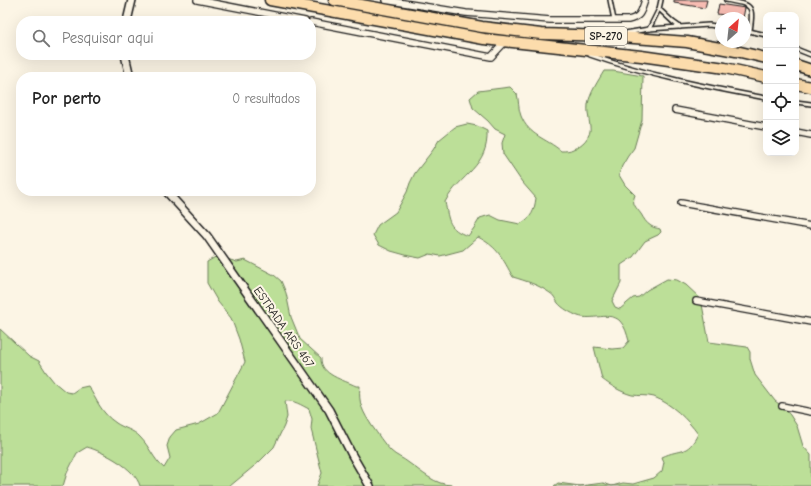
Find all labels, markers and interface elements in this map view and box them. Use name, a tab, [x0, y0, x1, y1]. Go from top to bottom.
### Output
north arrow	[715, 12, 751, 48]
map controls	[763, 12, 799, 156]
button: +	[763, 12, 799, 48]
search box	[16, 16, 316, 60]
icon: search	[30, 27, 52, 49]
road number: SP-270	[585, 27, 627, 45]
text: Pesquisar aqui	[62, 29, 154, 47]
button: −	[763, 48, 799, 84]
button: locate	[763, 84, 799, 120]
text: Por perto	[32, 89, 101, 108]
text: 0 resultados	[232, 91, 300, 106]
button: layers	[763, 120, 799, 156]
street label: ESTRADA ARS 467	[251, 284, 317, 370]

